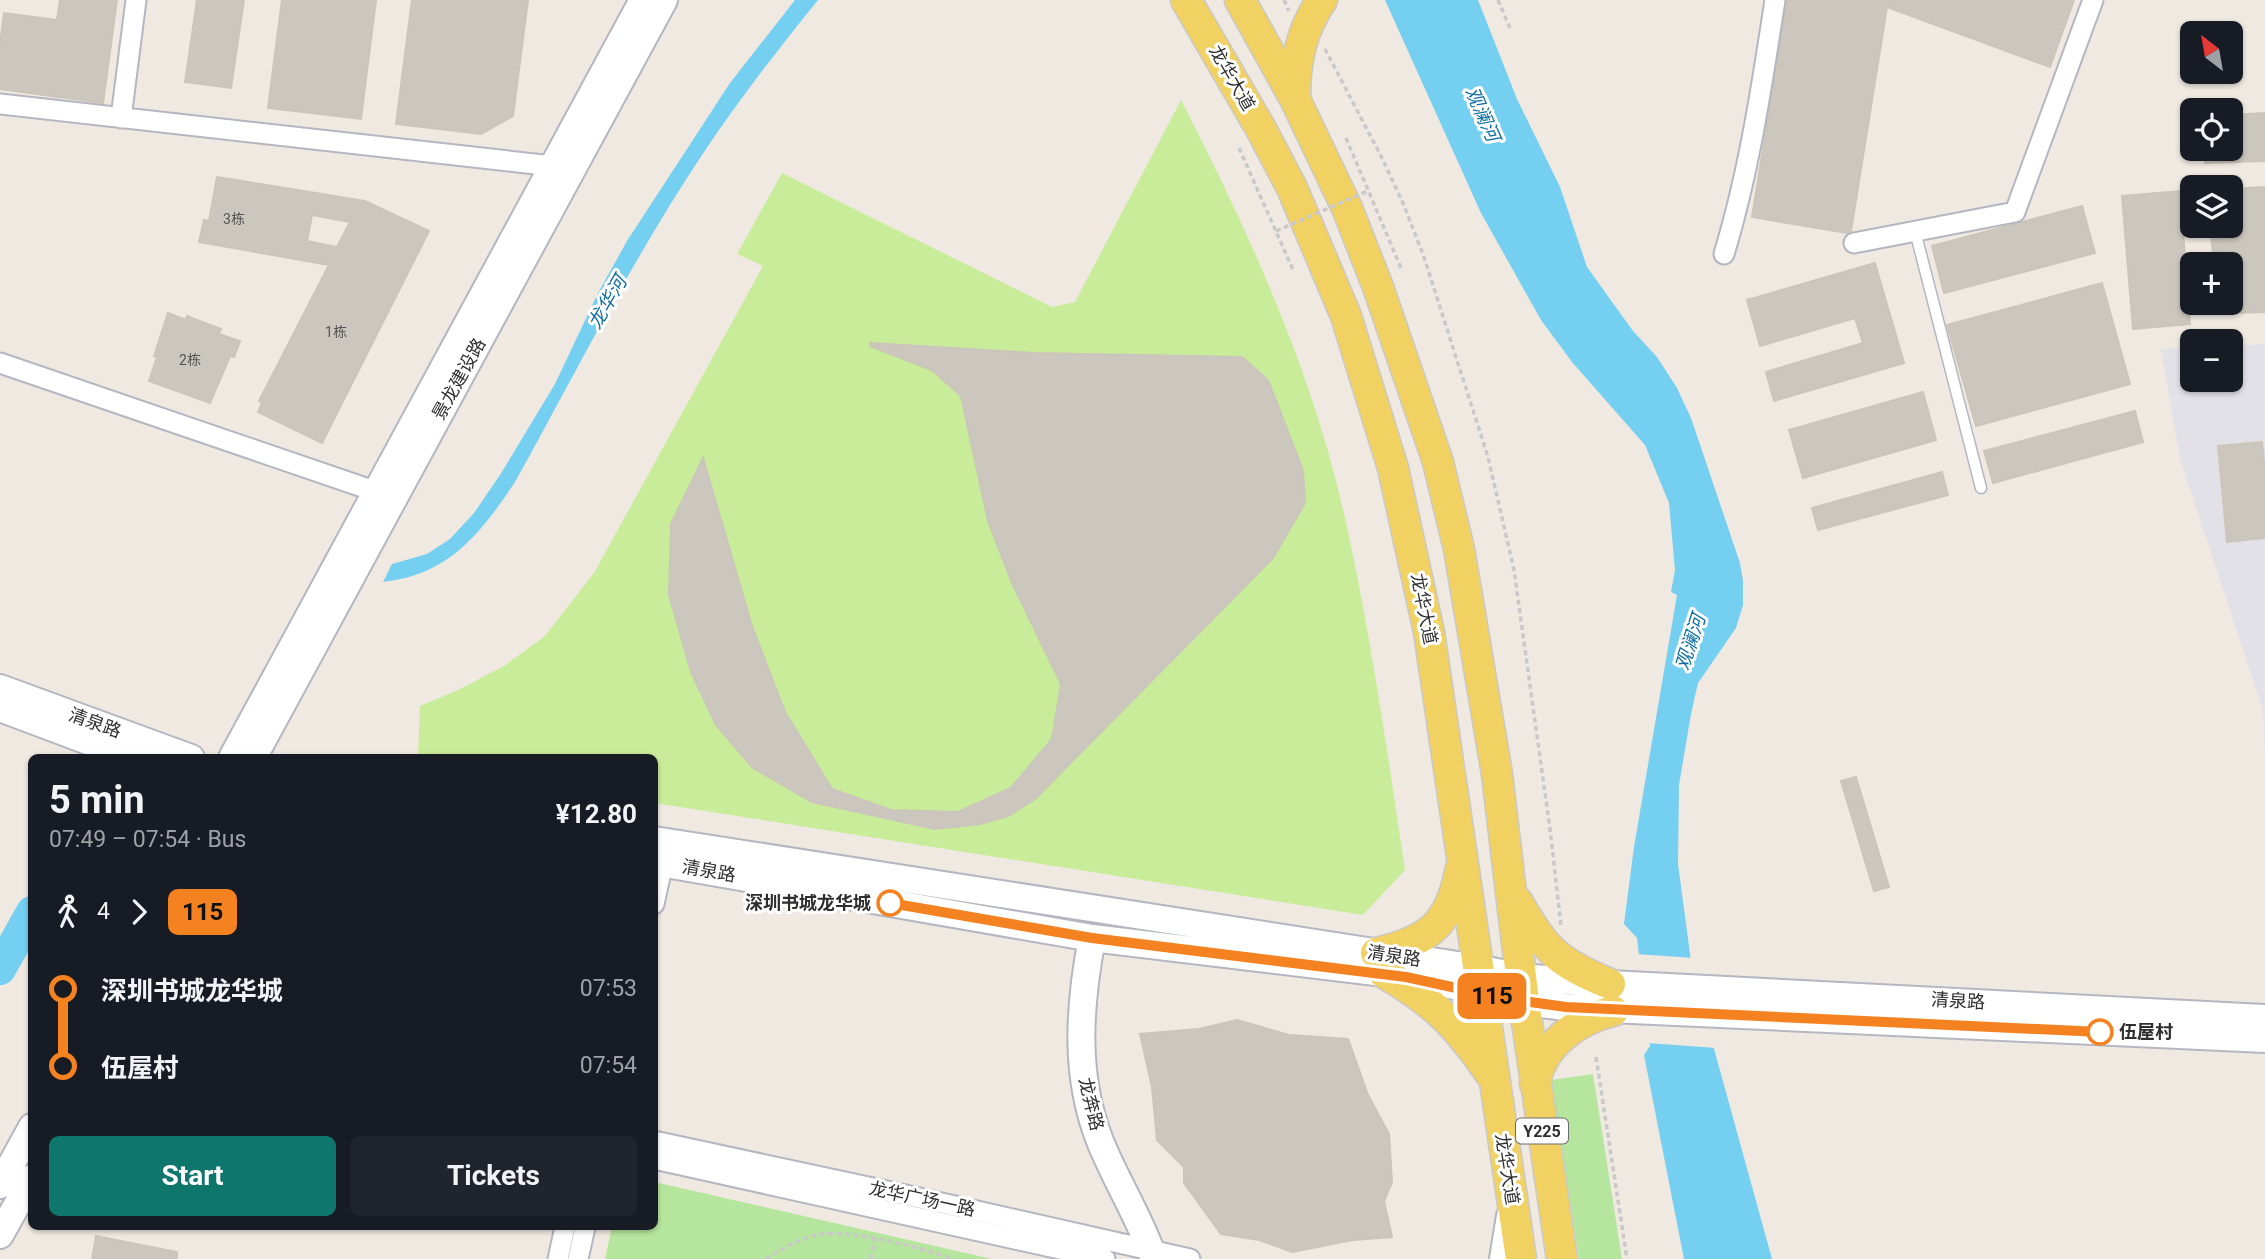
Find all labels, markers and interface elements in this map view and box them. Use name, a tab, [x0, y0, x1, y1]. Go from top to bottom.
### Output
north arrow	[2180, 21, 2244, 84]
map controls	[2180, 21, 2243, 392]
street label: 龙华大道	[1205, 41, 1260, 114]
water label: 观澜河	[1460, 83, 1506, 149]
button: locate	[2180, 98, 2243, 161]
button: layers	[2180, 175, 2243, 238]
house number: 3栋	[223, 211, 245, 227]
button: +	[2180, 252, 2243, 315]
water label: 龙华河	[583, 268, 634, 333]
house number: 1栋	[325, 324, 347, 340]
button: −	[2180, 329, 2243, 392]
street label: 景龙建设路	[428, 334, 490, 423]
house number: 2栋	[179, 352, 201, 368]
street label: 龙华大道	[1407, 572, 1442, 646]
water label: 观澜河	[1671, 608, 1711, 673]
street label: 清泉路	[66, 703, 124, 742]
text: 5 min	[49, 778, 145, 822]
text: ¥12.80	[556, 799, 637, 829]
text: 07:49 – 07:54 · Bus	[49, 826, 246, 853]
street label: 清泉路	[681, 855, 737, 886]
marker: 深圳书城龙华城	[877, 890, 903, 916]
place label: 深圳书城龙华城	[745, 892, 871, 913]
icon: walk	[49, 893, 87, 931]
icon: forward	[120, 893, 158, 931]
text: 4	[97, 898, 110, 925]
text: 115	[182, 898, 223, 926]
street label: 清泉路	[1366, 941, 1422, 970]
line badge: 115	[1452, 973, 1532, 1019]
text: 07:53	[580, 975, 637, 1002]
text: 深圳书城龙华城	[101, 976, 283, 1006]
text: 115	[1471, 982, 1513, 1010]
street label: 清泉路	[1931, 989, 1986, 1012]
marker: 伍屋村	[2087, 1019, 2113, 1045]
place label: 伍屋村	[2119, 1021, 2173, 1042]
text: 07:54	[580, 1052, 637, 1079]
text: 伍屋村	[101, 1053, 179, 1083]
street label: 龙奔路	[1075, 1075, 1108, 1133]
road number: Y225	[1516, 1119, 1568, 1144]
street label: 龙华大道	[1491, 1132, 1523, 1206]
button: Start	[49, 1136, 336, 1216]
button: Tickets	[350, 1136, 637, 1216]
street label: 龙华广场一路	[867, 1177, 977, 1220]

